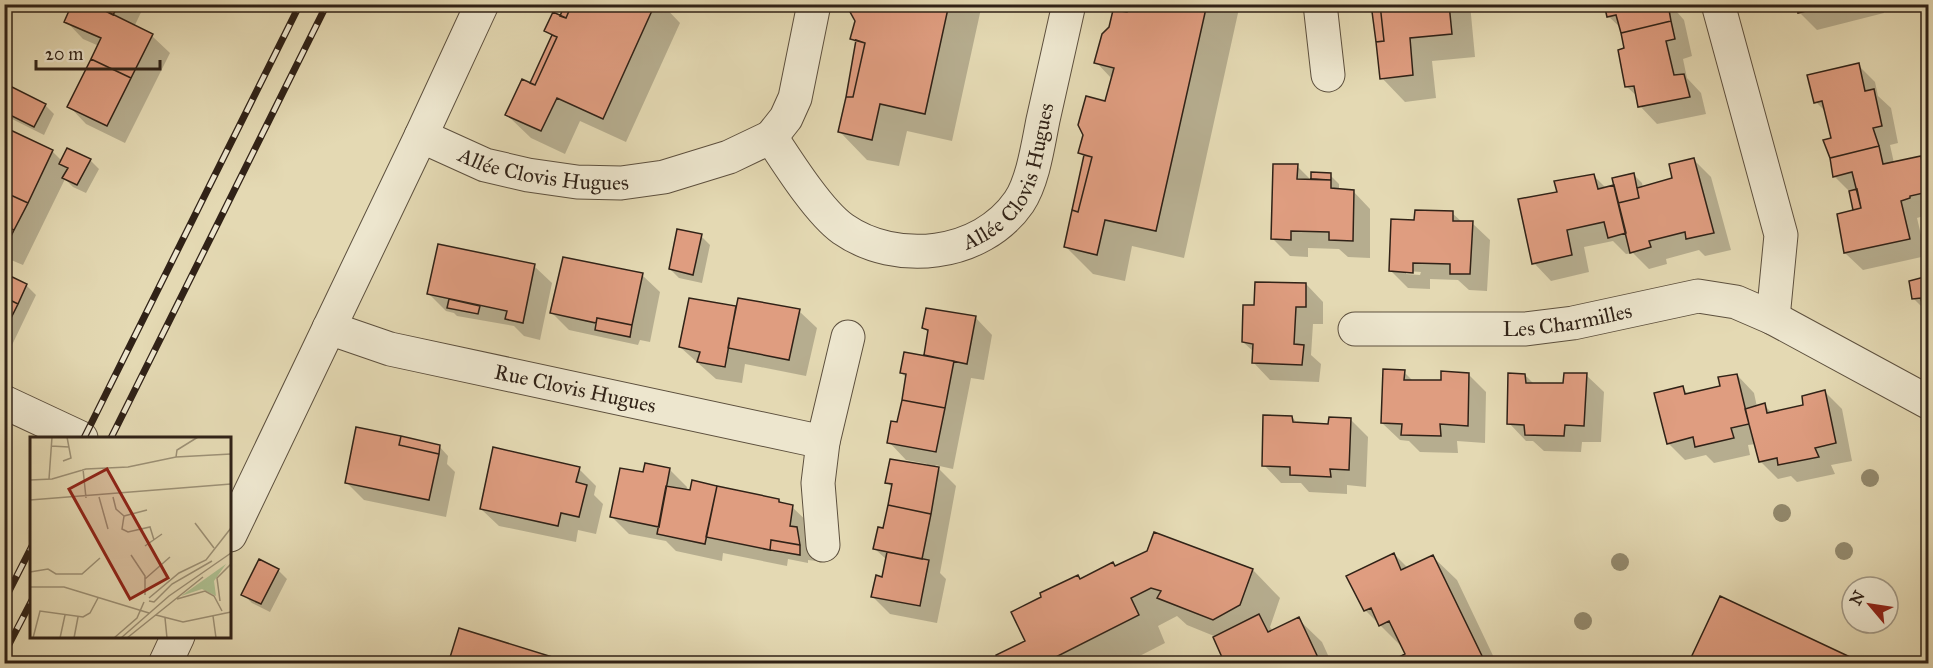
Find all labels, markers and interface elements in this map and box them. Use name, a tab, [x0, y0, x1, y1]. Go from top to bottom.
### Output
scale bar	[36, 33, 160, 71]
text: 20 m	[45, 43, 83, 65]
street label: Allée Clovis Hugues	[958, 100, 1060, 256]
street label: Allée Clovis Hugues	[453, 141, 630, 196]
street label: Les Charmilles	[1503, 298, 1634, 342]
street label: Rue Clovis Hugues	[492, 359, 658, 419]
inset map	[30, 437, 231, 638]
north arrow	[1840, 575, 1900, 635]
text: N	[1846, 587, 1869, 609]

